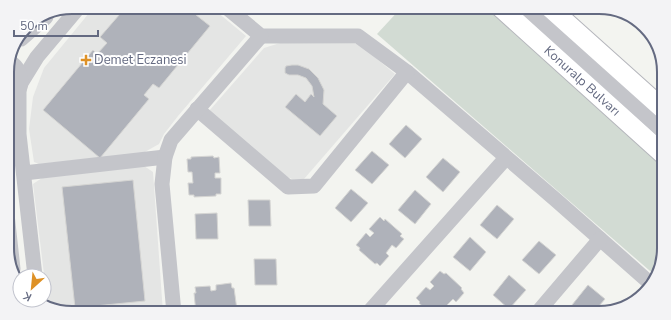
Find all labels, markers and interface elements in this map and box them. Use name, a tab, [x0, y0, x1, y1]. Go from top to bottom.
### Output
scale bar	[14, 12, 98, 38]
text: 50 m	[20, 18, 48, 34]
street label: Konuralp Bulvarı	[540, 42, 624, 120]
place label: Demet Eczanesi	[94, 51, 186, 69]
marker: Demet Eczanesi	[81, 55, 91, 65]
north arrow	[12, 268, 52, 308]
text: K	[20, 288, 34, 305]

